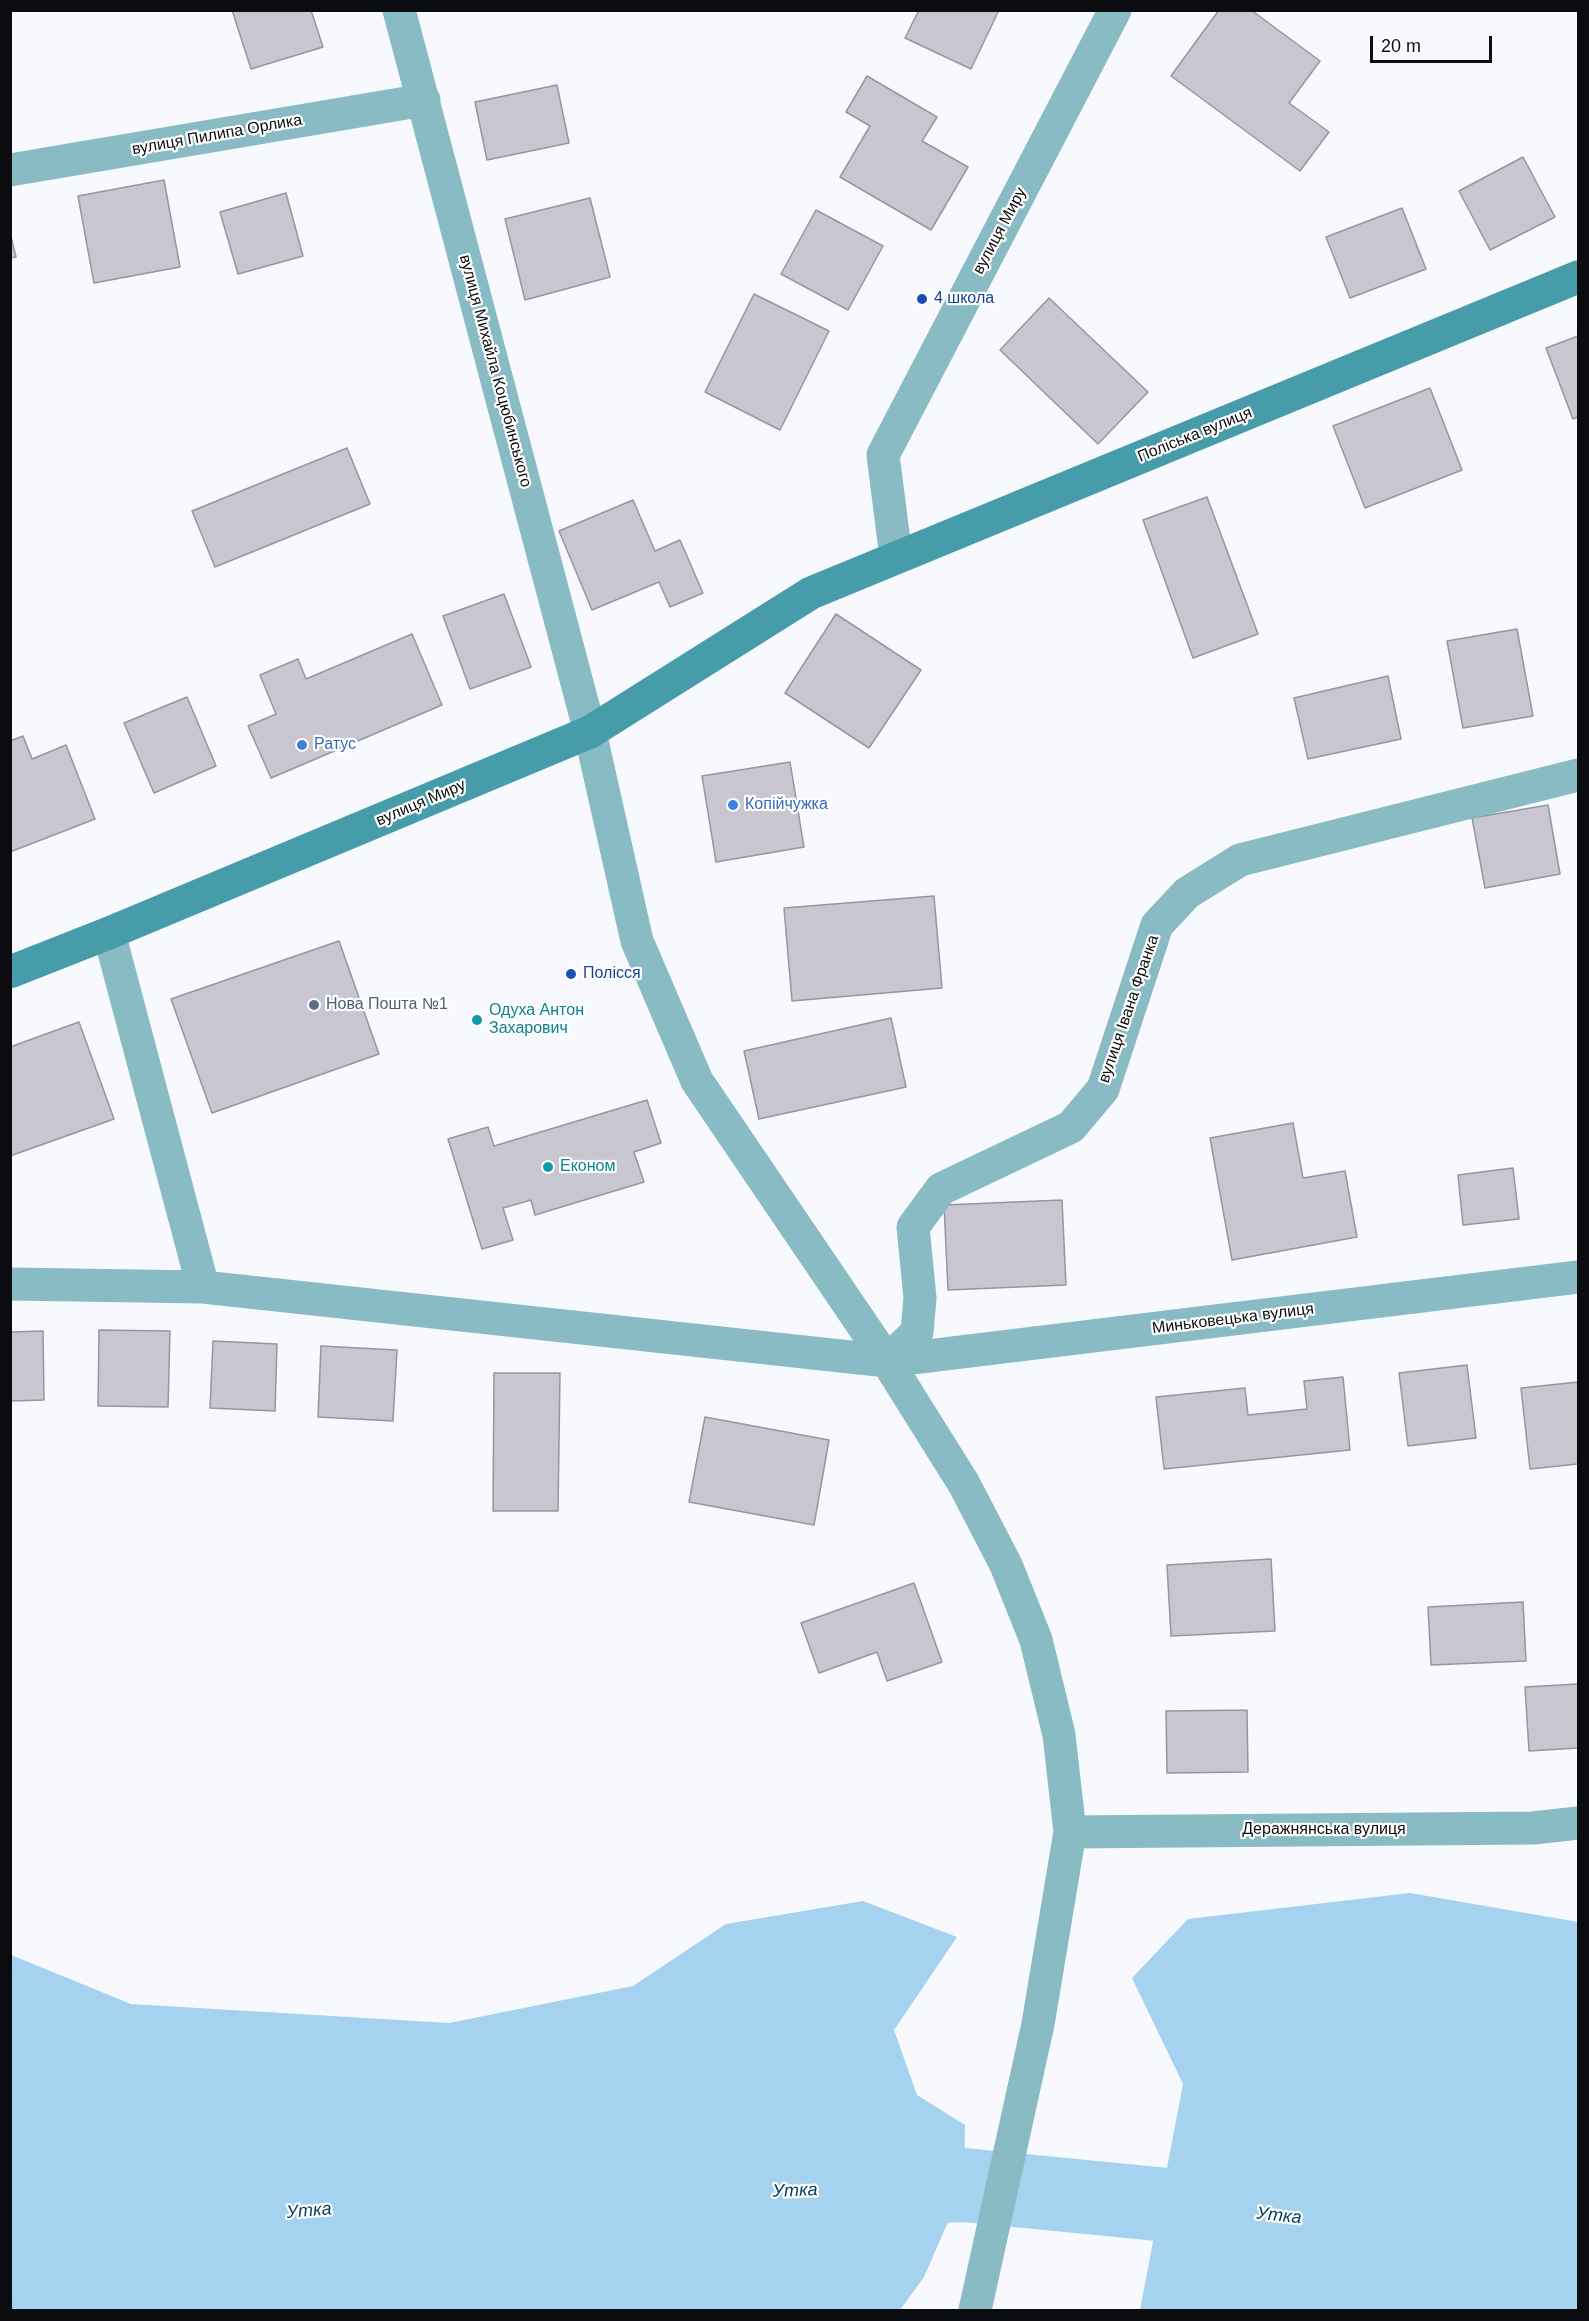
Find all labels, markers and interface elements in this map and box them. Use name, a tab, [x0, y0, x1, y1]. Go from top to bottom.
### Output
scale bar	[1373, 24, 1494, 62]
text: 20 m	[1381, 36, 1421, 56]
street label: вулиця Пилипа Орлика	[130, 111, 304, 159]
street label: вулиця Миру	[969, 184, 1031, 278]
street label: вулиця Михайла Коцюбинського	[455, 253, 535, 489]
place label: 4 школа	[934, 289, 994, 309]
marker: 4 школа	[915, 292, 929, 306]
street label: Поліська вулиця	[1135, 403, 1255, 467]
place label: Ратус	[314, 735, 356, 755]
marker: Ратус	[295, 738, 309, 752]
street label: вулиця Миру	[373, 776, 469, 830]
place label: Копійчужка	[745, 795, 828, 815]
marker: Копійчужка	[726, 798, 740, 812]
street label: вулиця Івана Франка	[1095, 932, 1163, 1086]
place label: Полісся	[583, 964, 641, 984]
marker: Полісся	[564, 967, 578, 981]
place label: Нова Пошта №1	[326, 995, 448, 1015]
marker: Нова Пошта №1	[307, 998, 321, 1012]
place label: Одуха Антон Захарович	[489, 1001, 584, 1039]
marker: Одуха Антон Захарович	[470, 1013, 484, 1027]
place label: Економ	[560, 1157, 615, 1177]
marker: Економ	[541, 1160, 555, 1174]
street label: Миньковецька вулиця	[1151, 1300, 1315, 1338]
street label: Деражнянська вулиця	[1242, 1820, 1406, 1840]
water label: Утка	[772, 2179, 818, 2203]
water label: Утка	[286, 2198, 332, 2224]
water label: Утка	[1255, 2203, 1303, 2229]

